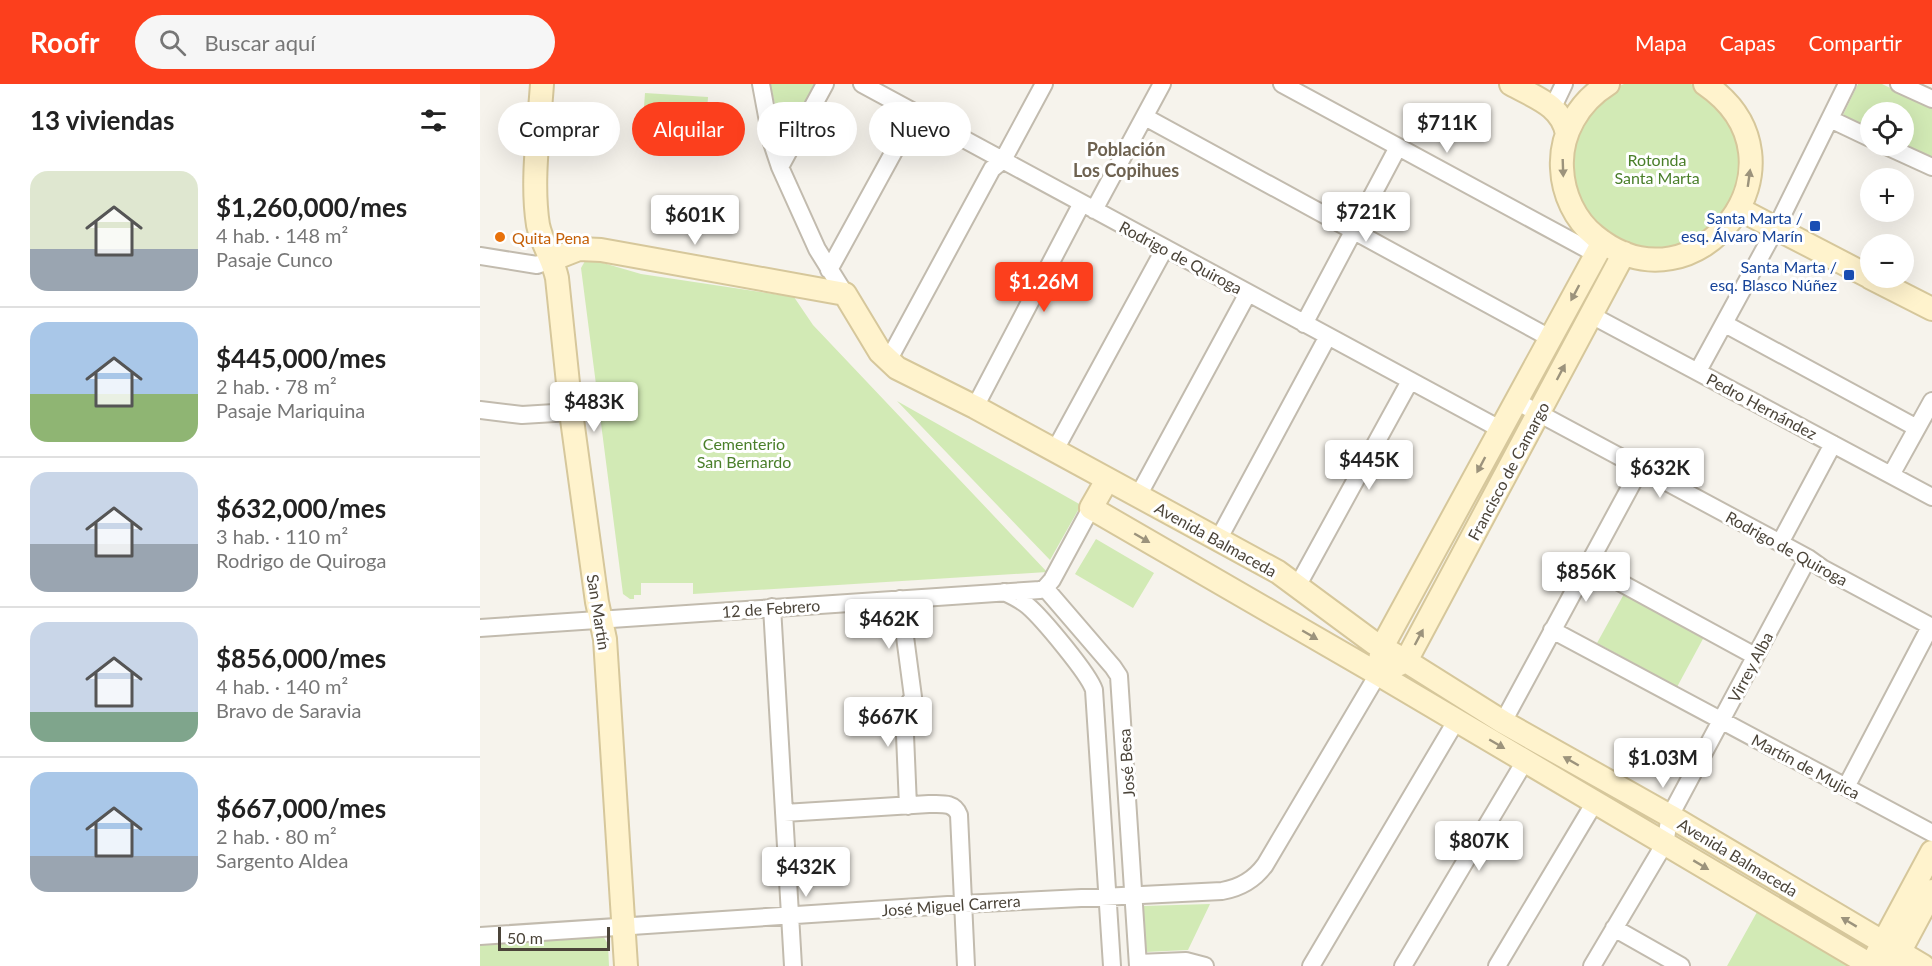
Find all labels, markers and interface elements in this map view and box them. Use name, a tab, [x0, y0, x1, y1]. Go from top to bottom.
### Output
search box	[135, 15, 555, 69]
text: Roofr	[30, 25, 99, 59]
icon: search	[156, 26, 189, 59]
text: Buscar aquí	[204, 29, 316, 56]
text: Mapa	[1635, 30, 1687, 55]
text: Capas	[1720, 30, 1776, 55]
text: Compartir	[1809, 30, 1902, 55]
chip: Comprar	[498, 102, 620, 156]
chip: Alquilar	[632, 102, 745, 156]
chip: Filtros	[757, 102, 857, 156]
chip: Nuevo	[869, 102, 971, 156]
map controls	[1860, 102, 1914, 288]
button: locate	[1860, 102, 1914, 156]
pin: $711K	[1405, 103, 1489, 154]
text: 13 viviendas	[30, 104, 174, 136]
icon: filters	[417, 104, 450, 137]
text: $711K	[1417, 110, 1477, 134]
district label: Población Los Copihues	[1073, 138, 1179, 181]
park label: Rotonda Santa Marta	[1614, 150, 1700, 187]
one-way arrow	[1558, 159, 1567, 178]
one-way arrow	[1744, 168, 1753, 187]
button: +	[1860, 168, 1914, 222]
text: $1,260,000/mes	[216, 191, 407, 223]
pin: $721K	[1324, 192, 1408, 243]
icon: home	[78, 195, 150, 267]
pin: $601K	[653, 195, 737, 246]
text: $721K	[1336, 199, 1396, 223]
text: $601K	[665, 202, 725, 226]
place label: Santa Marta / esq. Álvaro Marín	[1681, 208, 1803, 245]
street label: Rodrigo de Quiroga	[1116, 217, 1246, 297]
marker: Santa Marta / esq. Álvaro Marín	[1808, 219, 1822, 233]
text: 4 hab. · 148 m²	[216, 223, 348, 247]
place label: Quita Pena	[512, 228, 590, 247]
marker: Quita Pena	[493, 230, 507, 244]
button: −	[1860, 234, 1914, 288]
text: Pasaje Cunco	[216, 247, 333, 271]
place label: Santa Marta / esq. Blasco Núñez	[1710, 257, 1837, 294]
pin: $1.26M	[995, 262, 1093, 313]
marker: Santa Marta / esq. Blasco Núñez	[1842, 268, 1856, 282]
text: $1.26M	[1009, 269, 1079, 293]
one-way arrow	[1570, 285, 1580, 302]
text: $445,000/mes	[216, 342, 386, 374]
icon: home	[78, 346, 150, 418]
one-way arrow	[1556, 364, 1566, 381]
street label: Pedro Hernández	[1704, 369, 1820, 443]
text: 2 hab. · 78 m²	[216, 374, 337, 398]
pin: $483K	[552, 382, 636, 433]
text: $483K	[564, 389, 624, 413]
text: Pasaje Mariquina	[216, 398, 365, 422]
street label: Francisco de Camargo	[1463, 398, 1553, 544]
park label: Cementerio San Bernardo	[697, 434, 791, 471]
pin: $445K	[1327, 440, 1411, 491]
text: $445K	[1339, 447, 1399, 471]
pin: $632K	[1618, 448, 1702, 499]
text: $632K	[1630, 455, 1690, 479]
one-way arrow	[1476, 456, 1486, 473]
text: $632,000/mes	[216, 492, 386, 524]
icon: home	[78, 496, 150, 568]
street label: Avenida Balmaceda	[1152, 498, 1280, 580]
street label: Rodrigo de Quiroga	[1723, 507, 1851, 589]
text: 3 hab. · 110 m²	[216, 524, 348, 548]
one-way arrow	[1133, 533, 1150, 543]
text: Rodrigo de Quiroga	[216, 548, 386, 572]
pin: $856K	[1544, 552, 1628, 603]
text: $856K	[1556, 559, 1616, 583]
street label: San Martín	[584, 573, 614, 651]
street label: 12 de Febrero	[721, 595, 821, 621]
pin: $462K	[847, 599, 931, 650]
text: $462K	[859, 606, 919, 630]
one-way arrow	[1414, 628, 1424, 645]
street label: Virrey Alba	[1724, 628, 1776, 706]
one-way arrow	[1302, 630, 1319, 640]
text: $856,000/mes	[216, 642, 386, 674]
icon: home	[78, 646, 150, 718]
text: 4 hab. · 140 m²	[216, 674, 348, 698]
pin: $667K	[846, 697, 930, 748]
text: Bravo de Saravia	[216, 698, 362, 722]
text: $667K	[858, 704, 918, 728]
street label: José Besa	[1114, 728, 1138, 798]
street label: Martín de Mujica	[1749, 730, 1863, 802]
pin: $1.03M	[1614, 738, 1712, 789]
one-way arrow	[1489, 739, 1505, 750]
text: $1.03M	[1628, 745, 1698, 769]
one-way arrow	[1563, 756, 1580, 766]
text: $667,000/mes	[216, 792, 386, 824]
icon: home	[78, 796, 150, 868]
street label: Avenida Balmaceda	[1675, 814, 1801, 900]
pin: $807K	[1437, 821, 1521, 872]
text: 2 hab. · 80 m²	[216, 824, 337, 848]
text: $807K	[1449, 828, 1509, 852]
pin: $432K	[764, 847, 848, 898]
text: Sargento Aldea	[216, 848, 348, 872]
text: $432K	[776, 854, 836, 878]
one-way arrow	[1693, 860, 1710, 870]
street label: José Miguel Carrera	[881, 891, 1021, 919]
one-way arrow	[1841, 917, 1857, 928]
scale bar	[498, 924, 610, 952]
text: 50 m	[507, 928, 543, 947]

